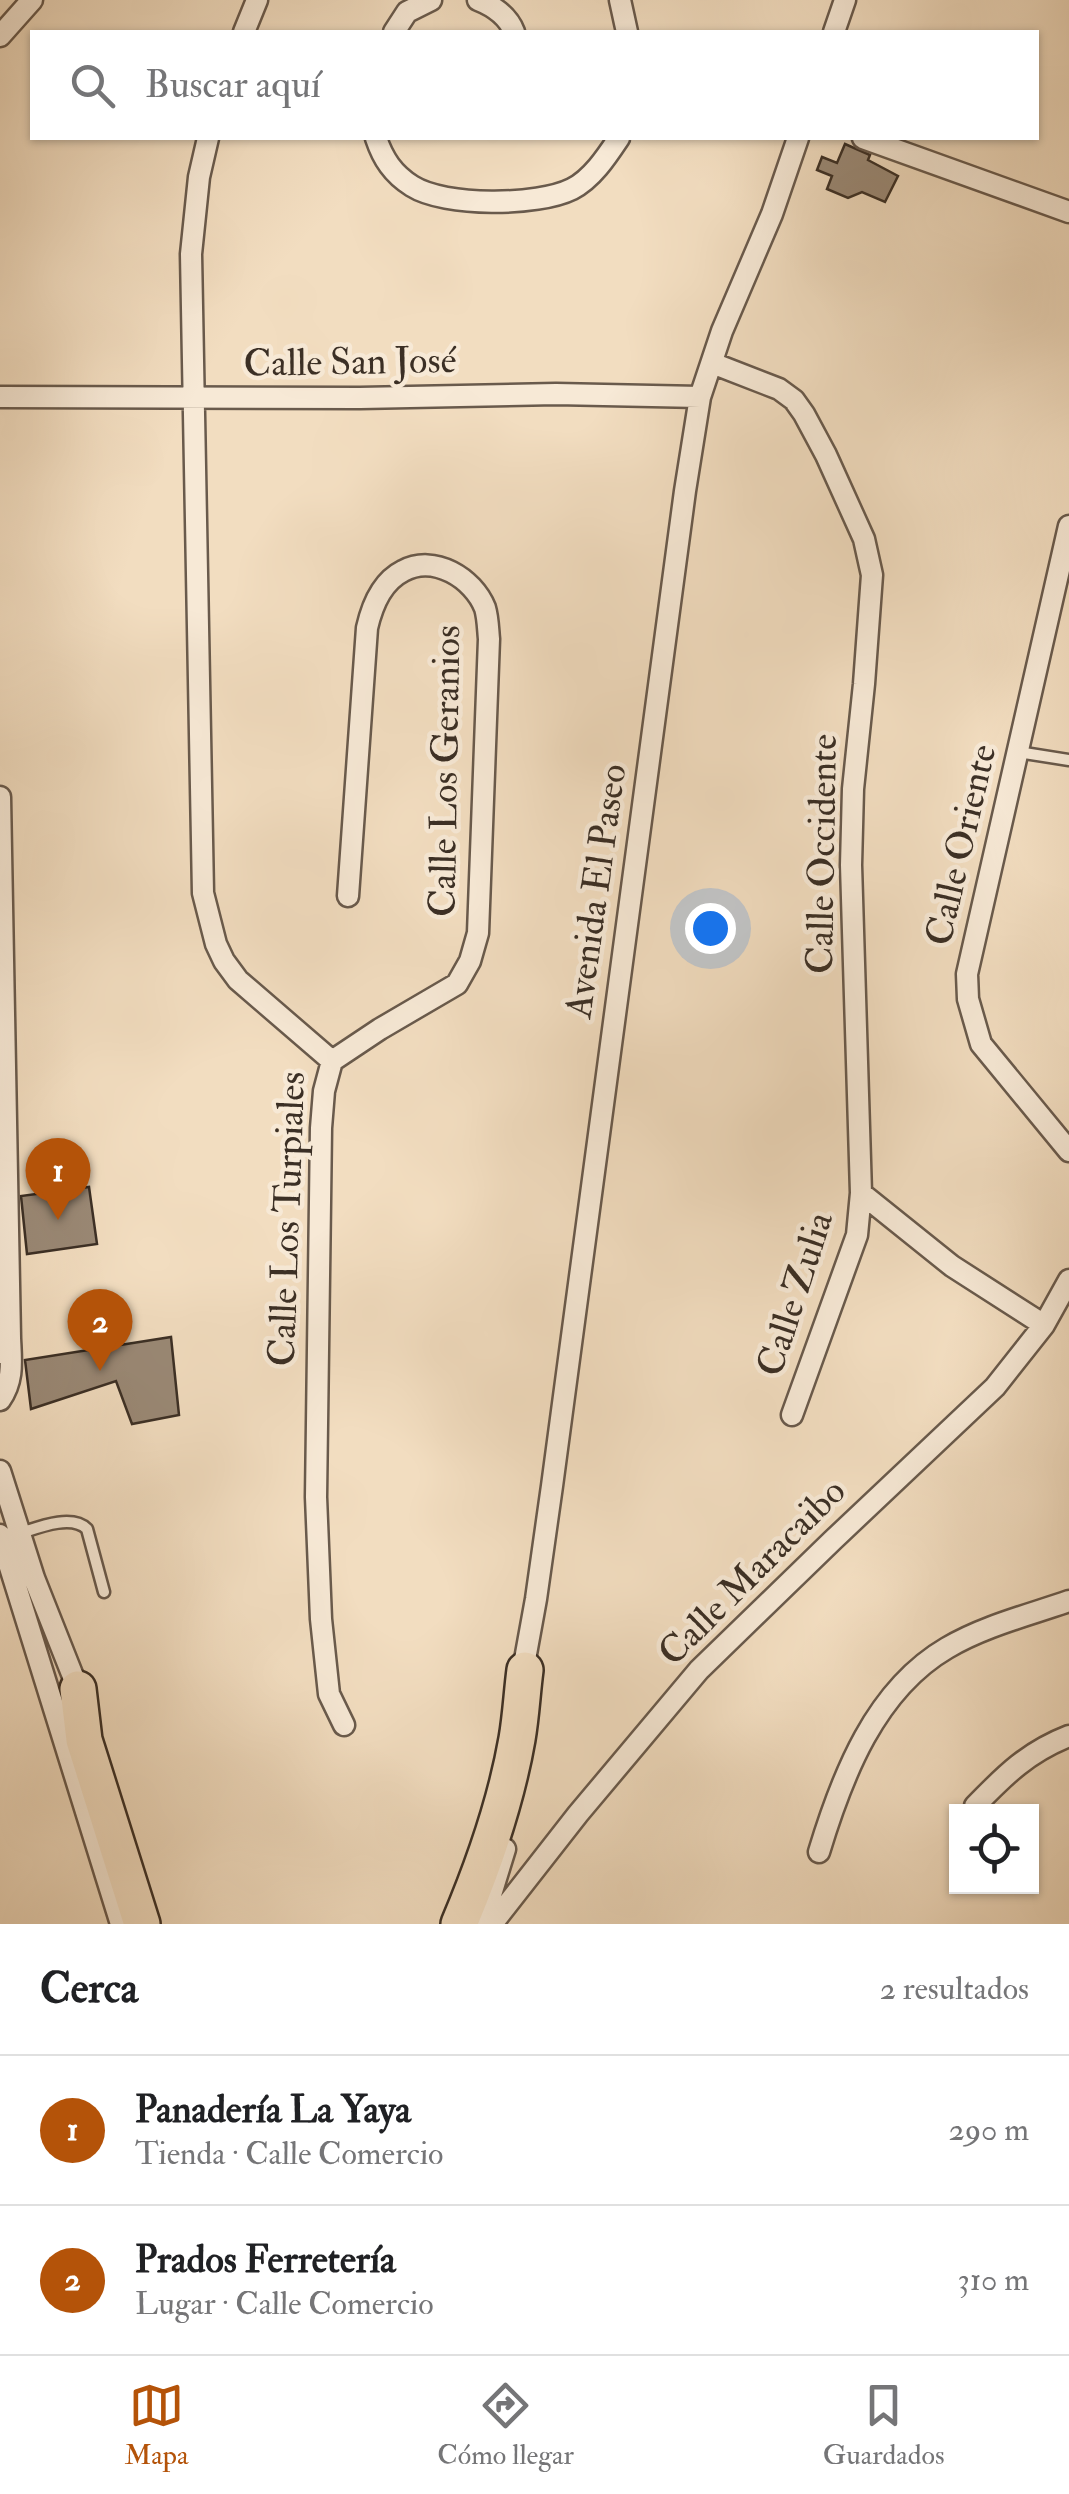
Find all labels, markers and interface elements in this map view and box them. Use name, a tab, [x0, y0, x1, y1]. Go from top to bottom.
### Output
search box	[30, 30, 1039, 140]
icon: search	[65, 58, 120, 113]
text: Buscar aquí	[145, 61, 321, 109]
street label: Calle San José	[243, 336, 457, 388]
street label: Calle Los Geranios	[418, 625, 472, 917]
street label: Calle Occidente	[796, 733, 848, 974]
street label: Calle Oriente	[915, 740, 1007, 950]
street label: Avenida El Paseo	[554, 761, 638, 1022]
your location	[685, 903, 736, 954]
street label: Calle Los Turpiales	[258, 1071, 316, 1367]
pin: 1	[26, 1138, 90, 1220]
street label: Calle Zulia	[746, 1205, 844, 1382]
pin: 2	[68, 1288, 132, 1371]
street label: Calle Maracaibo	[648, 1468, 856, 1676]
map controls	[949, 1804, 1039, 1894]
button: locate	[949, 1804, 1039, 1894]
text: Cerca	[40, 1963, 138, 2015]
text: 2 resultados	[880, 1969, 1029, 2009]
text: Panadería La Yaya	[135, 2086, 411, 2134]
text: 1	[67, 2110, 78, 2150]
text: 290 m	[948, 2110, 1029, 2150]
text: Tienda · Calle Comercio	[135, 2134, 443, 2174]
text: Prados Ferretería	[135, 2236, 396, 2284]
text: 2	[64, 2260, 81, 2300]
text: 310 m	[958, 2260, 1029, 2300]
text: Lugar · Calle Comercio	[135, 2284, 434, 2324]
tab: Mapa	[124, 2378, 188, 2473]
tab: Cómo llegar	[437, 2378, 574, 2473]
tab: Guardados	[823, 2378, 945, 2473]

